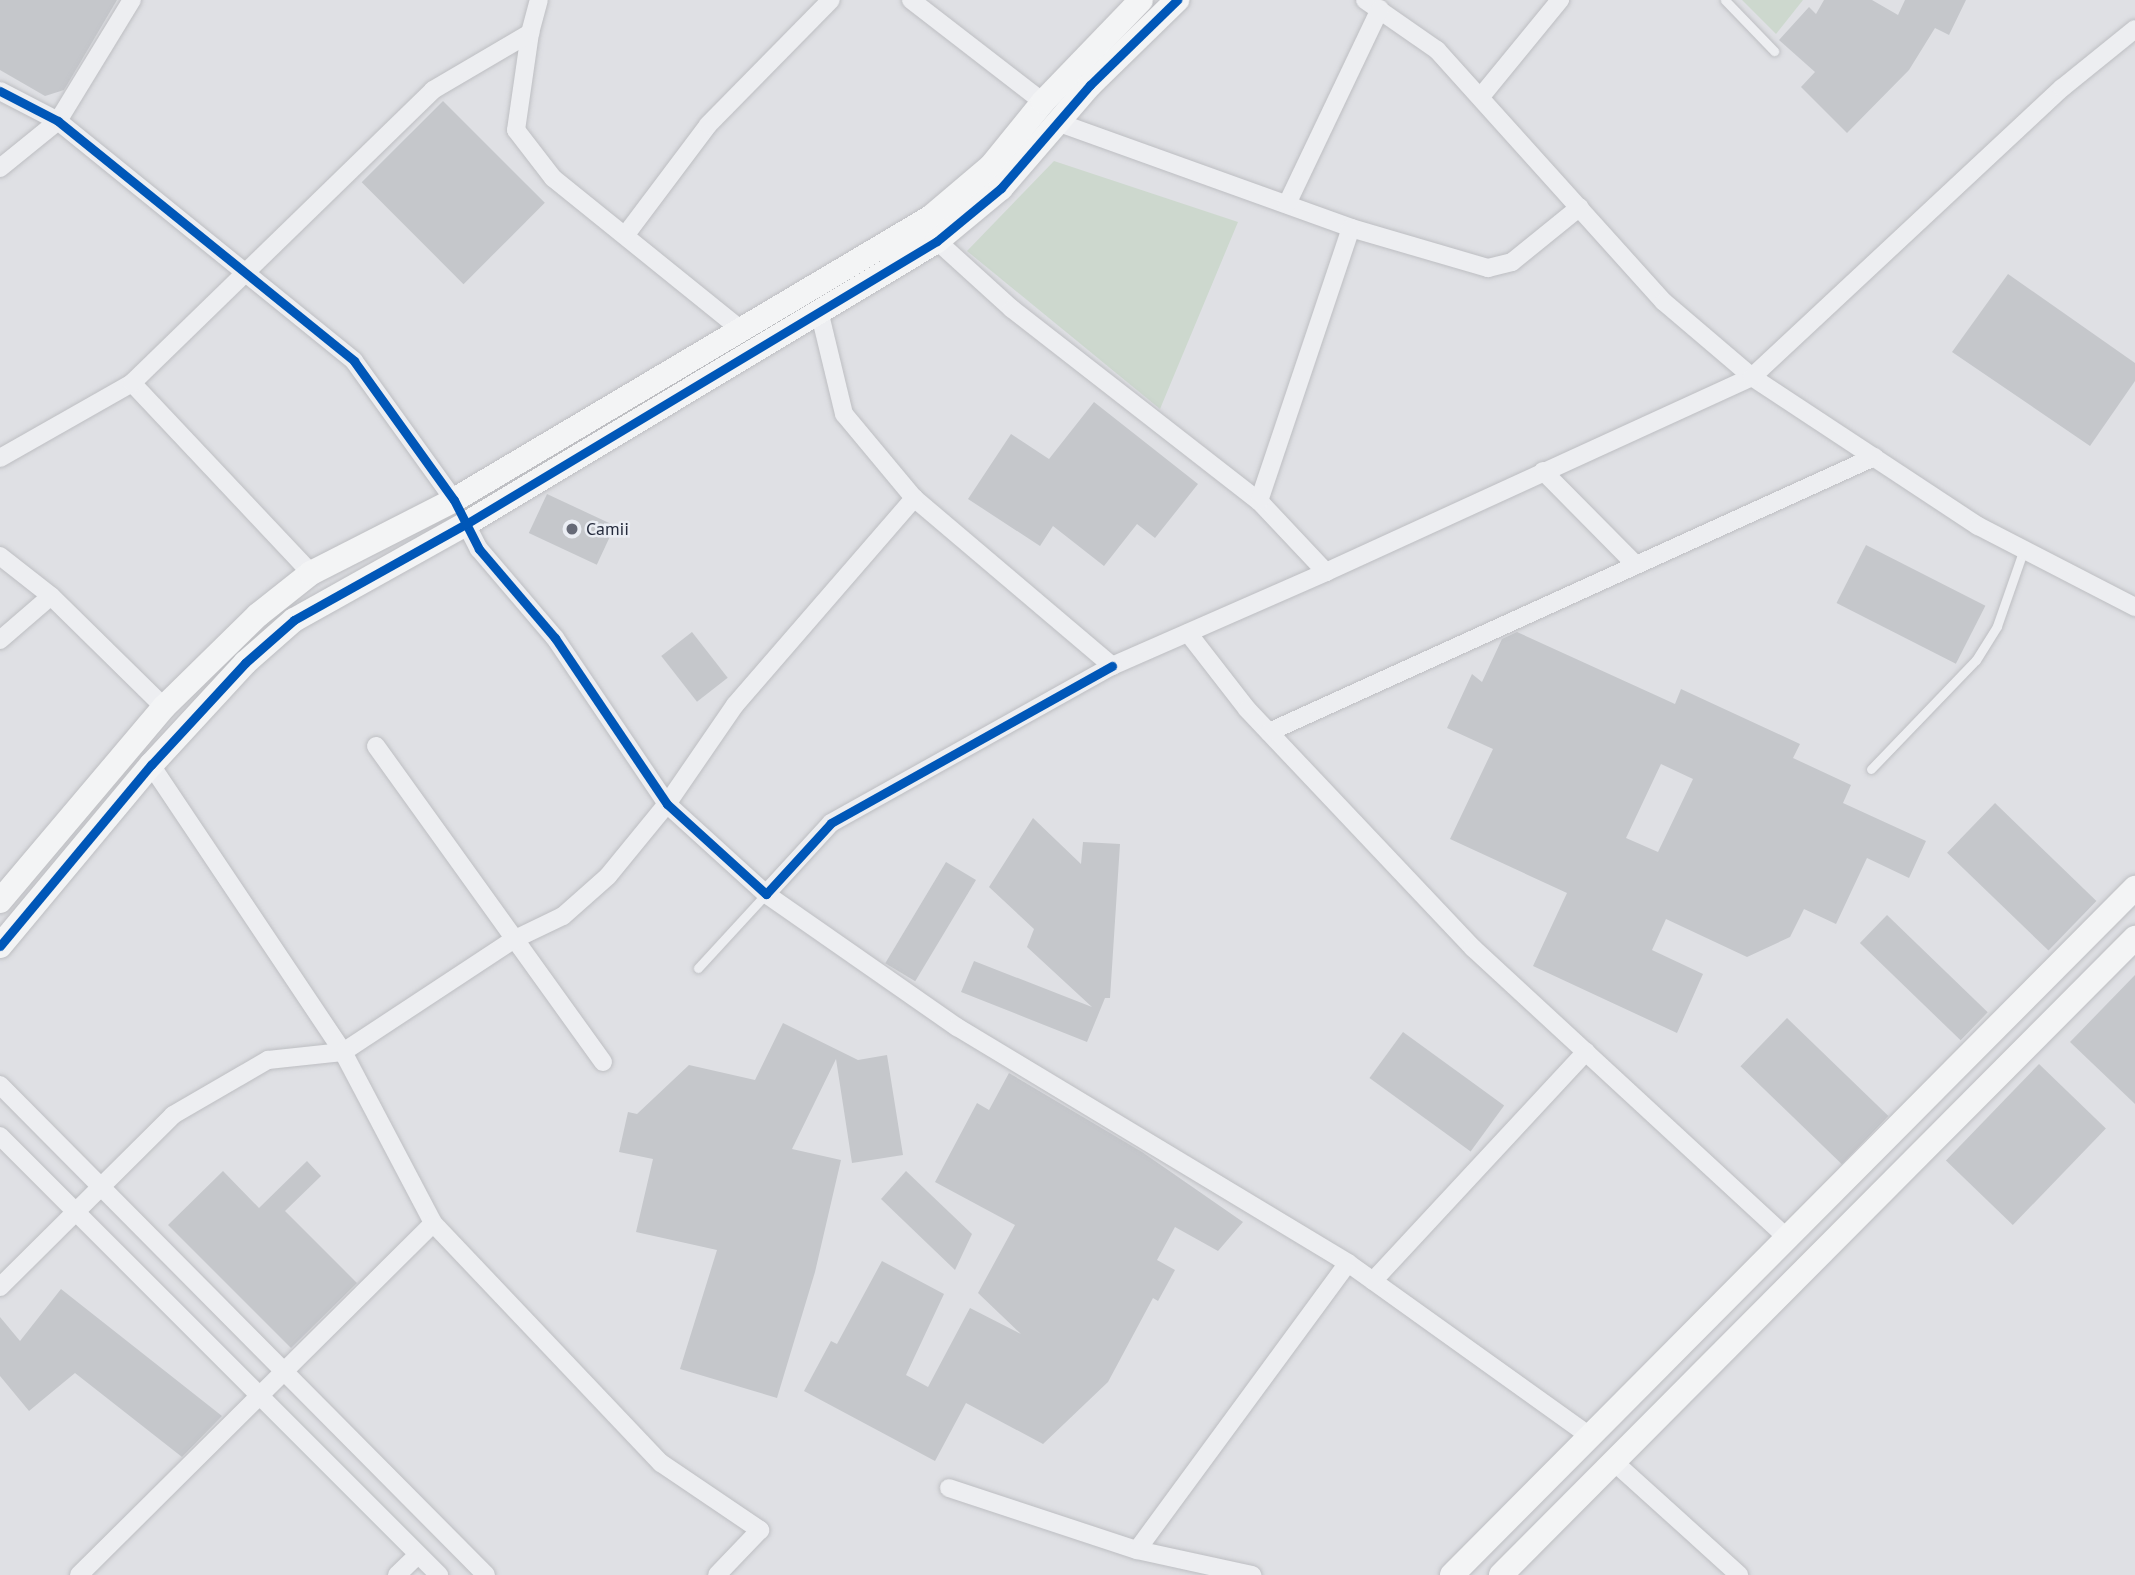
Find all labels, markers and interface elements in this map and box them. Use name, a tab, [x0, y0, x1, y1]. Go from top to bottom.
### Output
place label: Camii	[586, 518, 629, 540]
marker: Camii	[564, 521, 580, 537]

